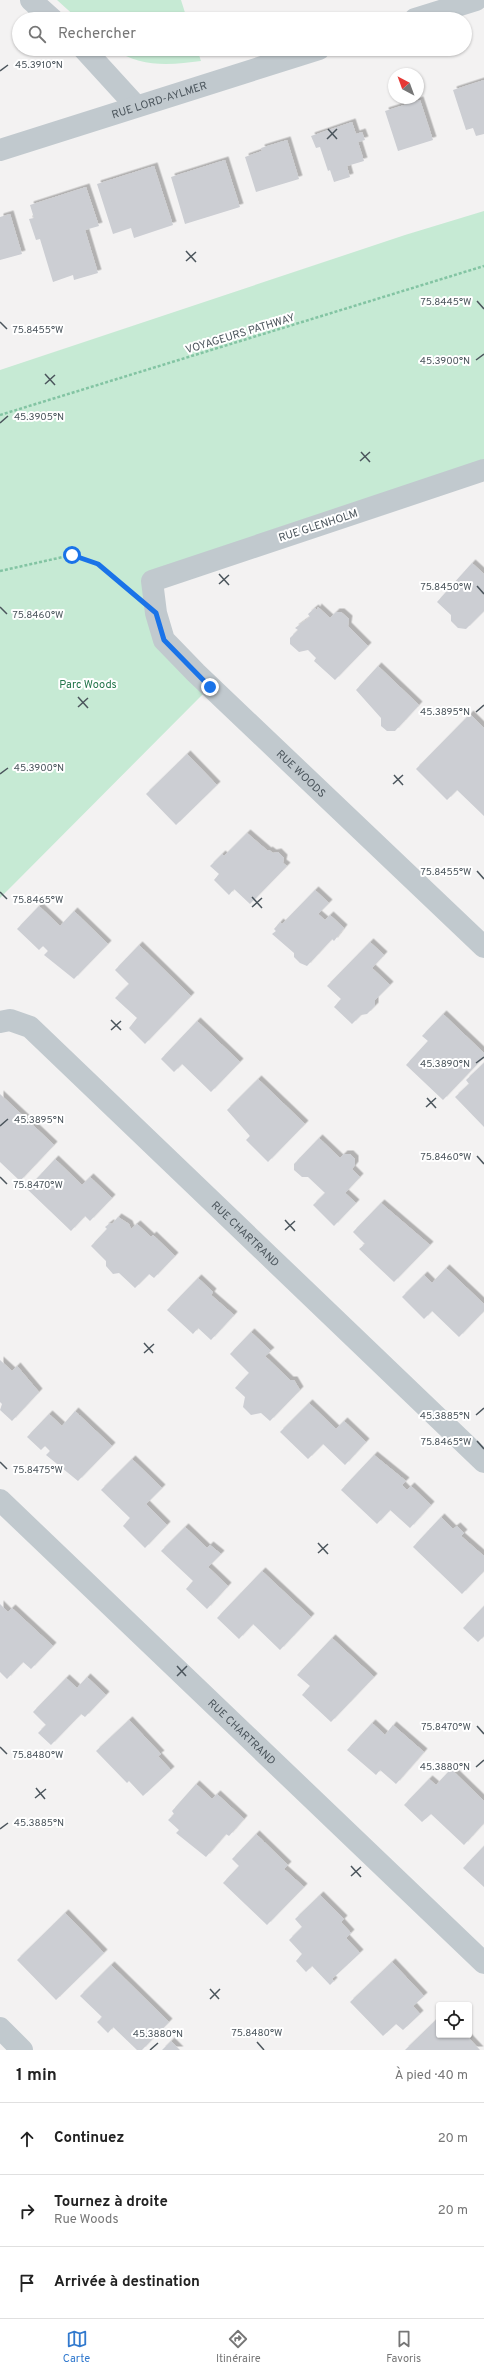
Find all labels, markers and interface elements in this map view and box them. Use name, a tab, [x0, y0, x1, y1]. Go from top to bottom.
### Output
search box	[12, 12, 472, 56]
icon: search	[26, 23, 48, 45]
text: Rechercher	[58, 25, 136, 44]
text: 45.3910°N	[15, 59, 63, 72]
north arrow	[388, 68, 424, 104]
street label: RUE LORD-AYLMER	[110, 79, 209, 122]
text: 75.8445°W	[421, 296, 471, 309]
street label: VOYAGEURS PATHWAY	[184, 311, 297, 357]
text: 75.8455°W	[13, 324, 63, 337]
text: 45.3900°N	[420, 355, 470, 368]
text: 45.3905°N	[14, 411, 64, 424]
street label: RUE GLENHOLM	[277, 507, 360, 545]
route start	[63, 546, 81, 564]
text: 75.8450°W	[420, 581, 472, 594]
text: 75.8460°W	[13, 609, 63, 622]
park label: Parc Woods	[59, 678, 117, 692]
route end	[201, 678, 219, 696]
text: 45.3895°N	[420, 706, 470, 719]
street label: RUE WOODS	[273, 747, 328, 801]
text: 45.3900°N	[14, 762, 64, 775]
text: 75.8455°W	[421, 866, 471, 879]
text: 75.8465°W	[13, 894, 63, 907]
text: 45.3890°N	[420, 1058, 470, 1071]
text: 45.3895°N	[14, 1114, 64, 1127]
text: 75.8460°W	[421, 1151, 471, 1164]
text: 75.8470°W	[13, 1179, 63, 1192]
street label: RUE CHARTRAND	[208, 1199, 282, 1270]
text: 45.3885°N	[420, 1410, 470, 1423]
text: 75.8465°W	[421, 1436, 471, 1449]
text: 75.8475°W	[13, 1464, 63, 1477]
street label: RUE CHARTRAND	[204, 1697, 278, 1768]
text: 75.8470°W	[421, 1721, 471, 1734]
text: 75.8480°W	[13, 1749, 63, 1762]
text: 45.3880°N	[420, 1761, 470, 1774]
text: 45.3885°N	[14, 1817, 64, 1830]
map controls	[436, 2002, 472, 2038]
button: locate	[436, 2002, 472, 2038]
text: 75.8480°W	[232, 2027, 282, 2040]
text: 45.3880°N	[133, 2028, 183, 2041]
text: 1 min	[16, 2065, 57, 2087]
text: À pied · 40 m	[395, 2068, 468, 2084]
icon: ahead	[16, 2128, 38, 2150]
text: Continuez	[54, 2129, 124, 2148]
text: 20 m	[438, 2131, 468, 2147]
text: Tournez à droite	[54, 2193, 168, 2212]
icon: right	[16, 2200, 38, 2222]
text: 20 m	[438, 2203, 468, 2219]
text: Rue Woods	[54, 2212, 118, 2228]
icon: arrive	[16, 2272, 38, 2294]
text: Arrivée à destination	[54, 2273, 200, 2292]
tab: Carte	[63, 2328, 90, 2366]
tab: Itinéraire	[216, 2328, 261, 2366]
tab: Favoris	[386, 2328, 421, 2366]

